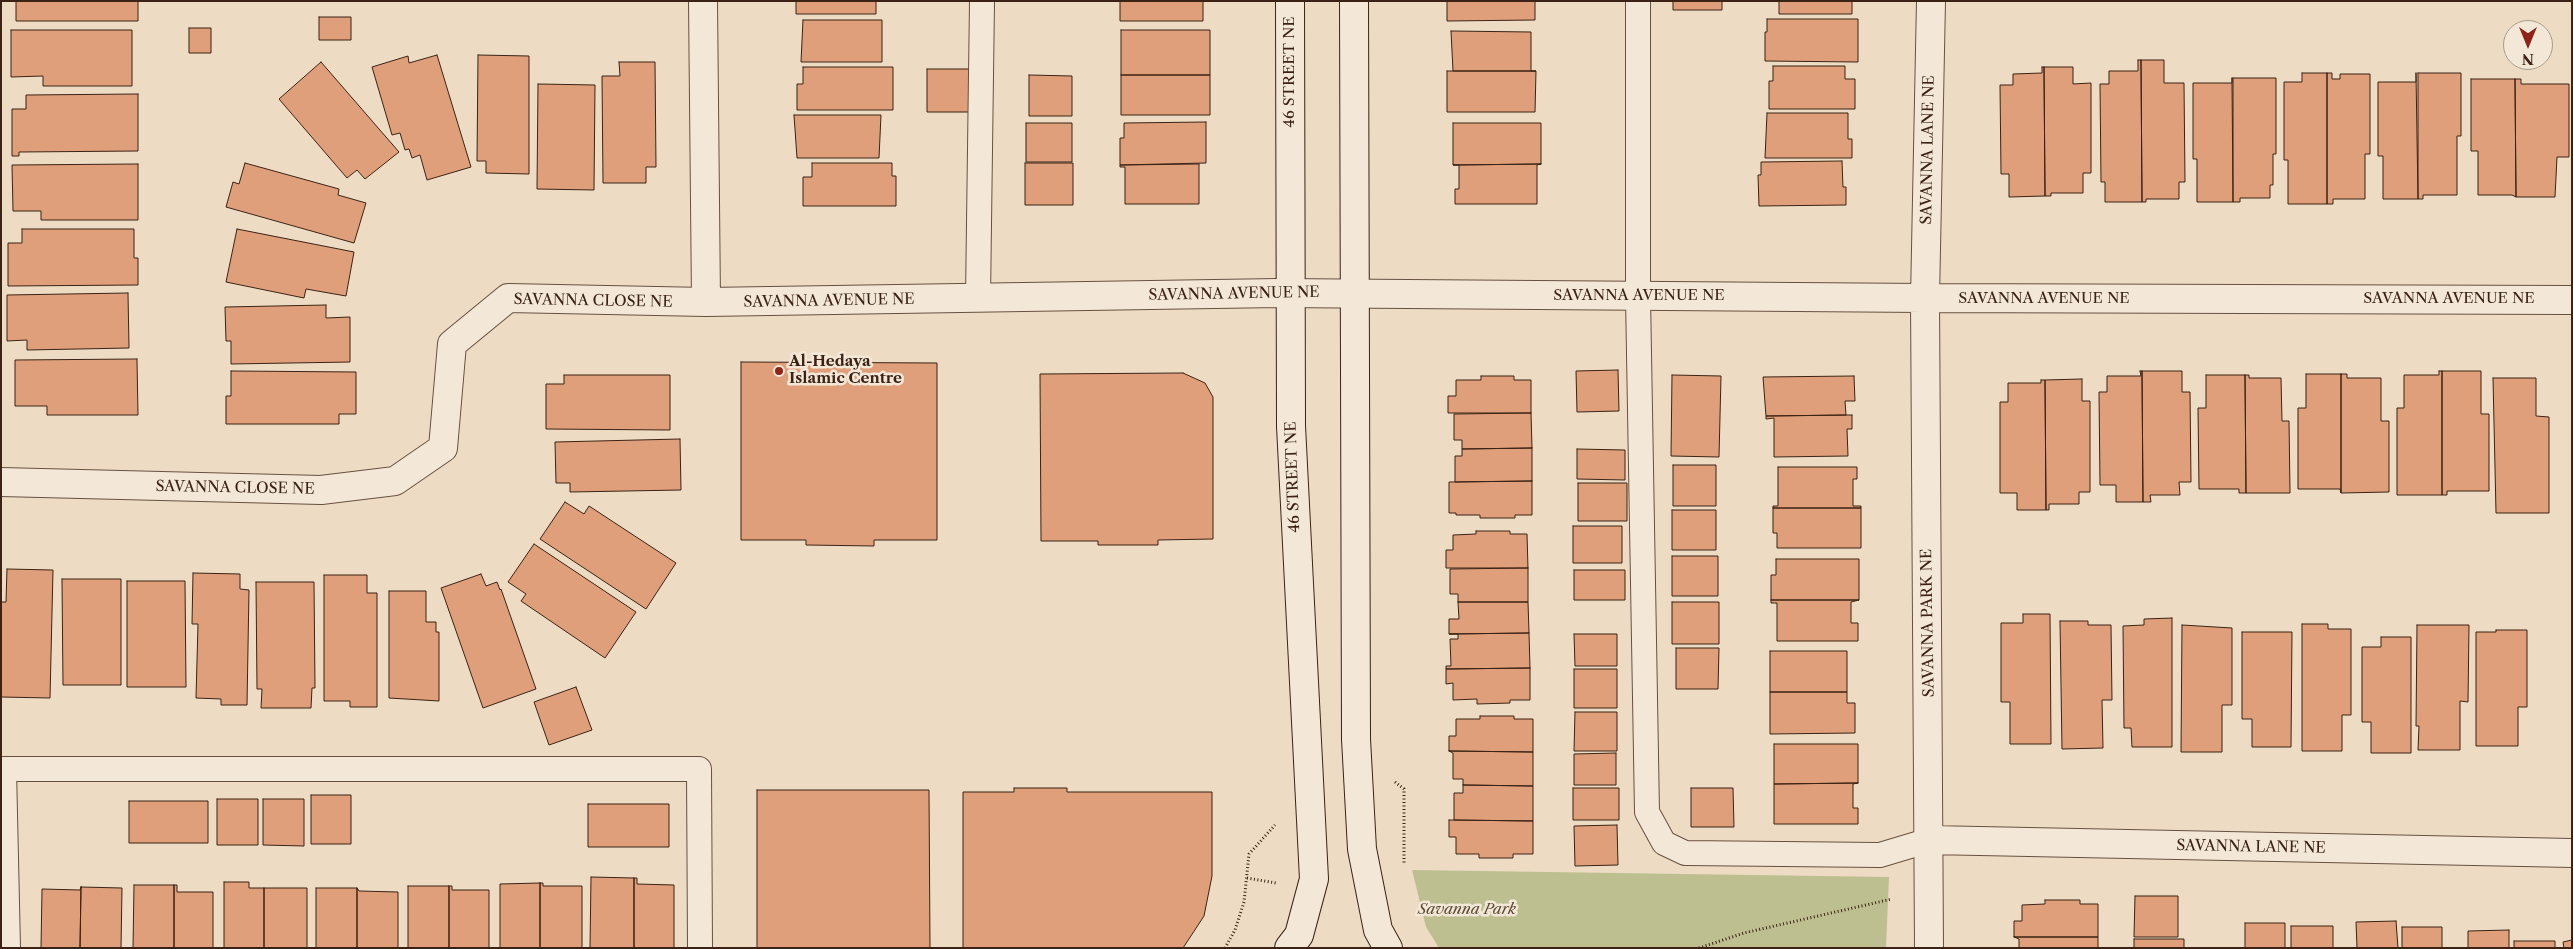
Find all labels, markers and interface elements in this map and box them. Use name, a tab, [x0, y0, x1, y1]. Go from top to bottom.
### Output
street label: 46 STREET NE	[1281, 16, 1299, 128]
north arrow	[2503, 20, 2553, 70]
text: N	[2522, 50, 2534, 68]
street label: SAVANNA LANE NE	[1918, 75, 1938, 225]
street label: SAVANNA AVENUE NE	[1148, 284, 1320, 304]
street label: SAVANNA AVENUE NE	[1553, 287, 1725, 305]
street label: SAVANNA AVENUE NE	[1958, 290, 2130, 308]
street label: SAVANNA AVENUE NE	[2363, 290, 2535, 308]
street label: SAVANNA CLOSE NE	[513, 291, 673, 311]
street label: SAVANNA AVENUE NE	[743, 291, 915, 311]
place label: Al-Hedaya Islamic Centre	[789, 353, 902, 388]
marker: Al-Hedaya Islamic Centre	[773, 365, 785, 377]
street label: 46 STREET NE	[1282, 421, 1304, 533]
street label: SAVANNA CLOSE NE	[155, 478, 315, 498]
street label: SAVANNA PARK NE	[1918, 548, 1938, 698]
street label: SAVANNA LANE NE	[2176, 837, 2326, 857]
park label: Savanna Park	[1418, 901, 1516, 919]

